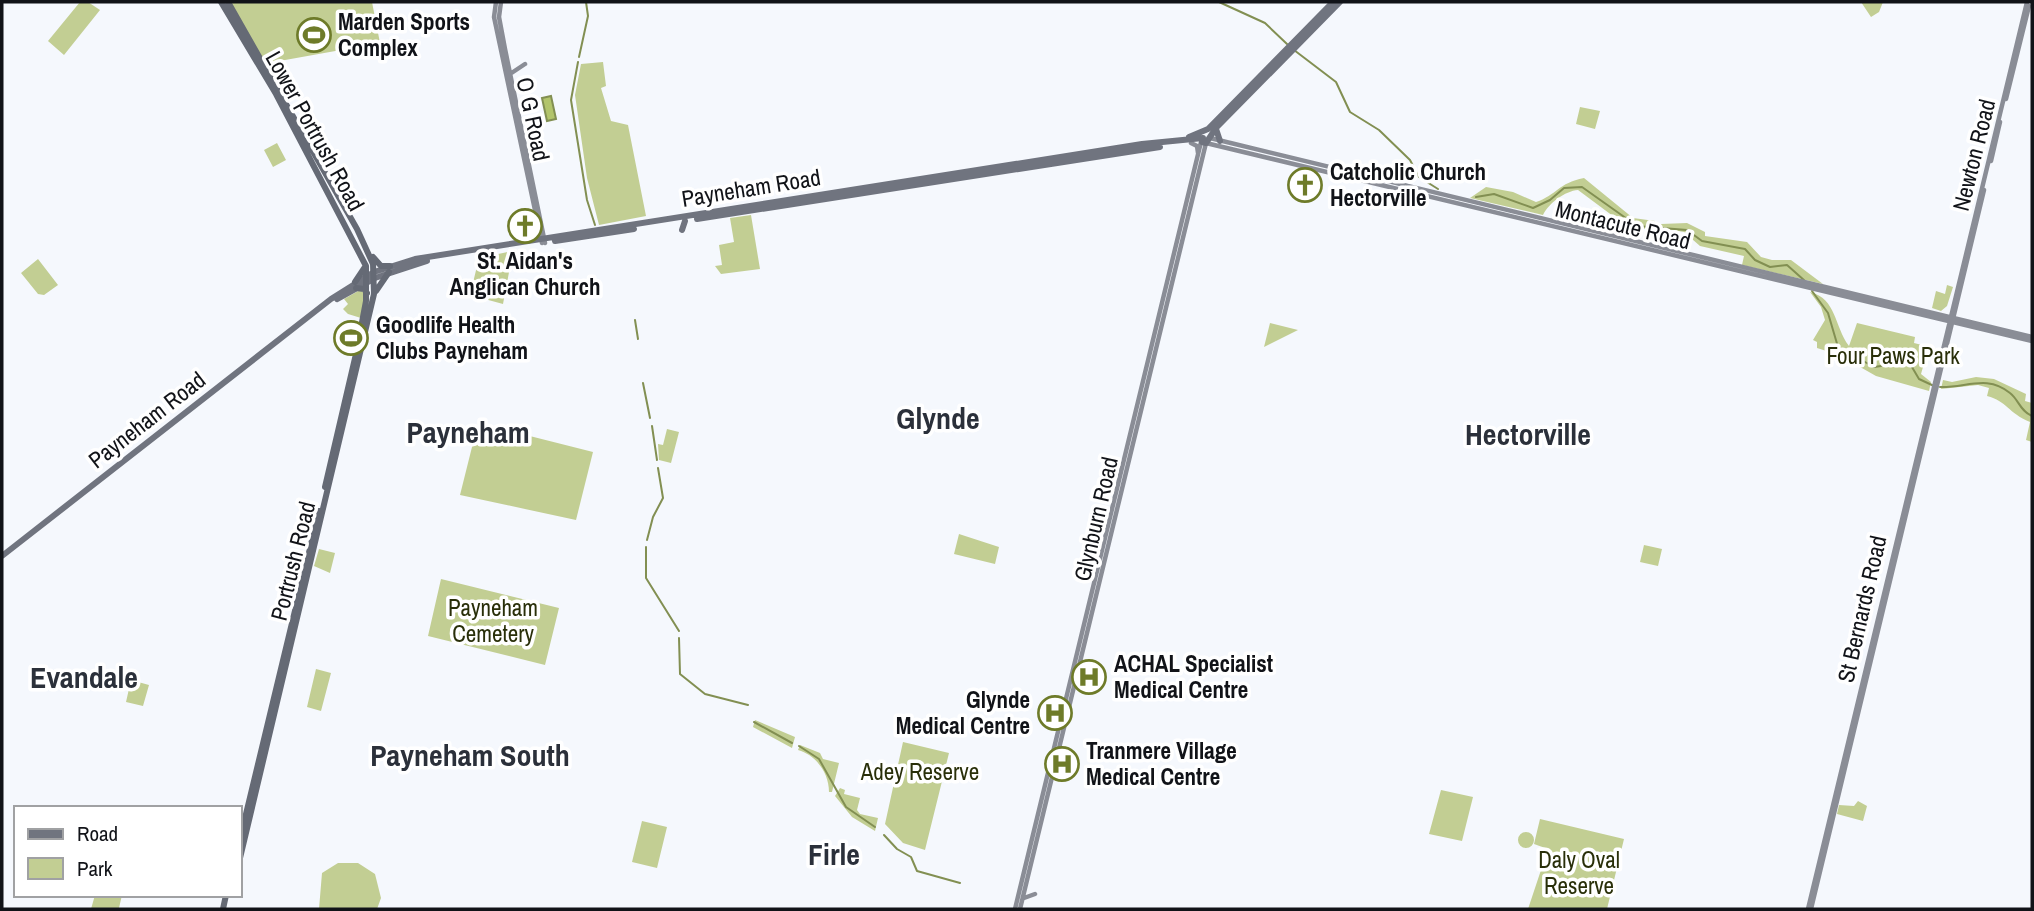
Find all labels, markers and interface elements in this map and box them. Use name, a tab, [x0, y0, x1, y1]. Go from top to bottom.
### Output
place label: Marden Sports Complex	[338, 6, 470, 63]
sports icon: Marden Sports Complex	[295, 16, 333, 54]
street label: Lower Portrush Road	[259, 45, 372, 216]
street label: O G Road	[509, 74, 557, 164]
street label: Newton Road	[1945, 96, 2002, 214]
place label: Catcholic Church Hectorville	[1330, 156, 1486, 213]
street label: Payneham Road	[679, 161, 823, 214]
church icon: Catcholic Church Hectorville	[1286, 166, 1324, 204]
street label: Montacute Road	[1552, 193, 1694, 256]
church icon: St. Aidan's Anglican Church	[506, 207, 544, 245]
place label: St. Aidan's Anglican Church	[450, 245, 600, 302]
place label: Goodlife Health Clubs Payneham	[376, 309, 528, 366]
sports icon: Goodlife Health Clubs Payneham	[332, 319, 370, 357]
park label: Four Paws Park	[1826, 340, 1960, 371]
street label: Payneham Road	[82, 364, 212, 475]
district label: Glynde	[896, 398, 980, 438]
district label: Payneham	[406, 412, 530, 452]
district label: Hectorville	[1465, 414, 1591, 454]
street label: Glynburn Road	[1066, 454, 1125, 584]
street label: Portrush Road	[263, 498, 322, 624]
street label: St Bernards Road	[1830, 532, 1893, 685]
park label: Payneham Cemetery	[448, 592, 538, 649]
place label: ACHAL Specialist Medical Centre	[1114, 648, 1273, 705]
district label: Evandale	[30, 657, 138, 697]
hospital icon: ACHAL Specialist Medical Centre	[1070, 658, 1108, 696]
place label: Glynde Medical Centre	[896, 684, 1030, 741]
hospital icon: Glynde Medical Centre	[1036, 694, 1074, 732]
district label: Payneham South	[370, 735, 570, 775]
place label: Tranmere Village Medical Centre	[1086, 735, 1237, 792]
hospital icon: Tranmere Village Medical Centre	[1043, 745, 1081, 783]
park label: Adey Reserve	[860, 756, 979, 787]
legend	[14, 806, 242, 897]
text: Road	[77, 819, 118, 848]
district label: Firle	[808, 834, 860, 874]
park label: Daly Oval Reserve	[1538, 844, 1620, 901]
text: Park	[77, 854, 113, 883]

